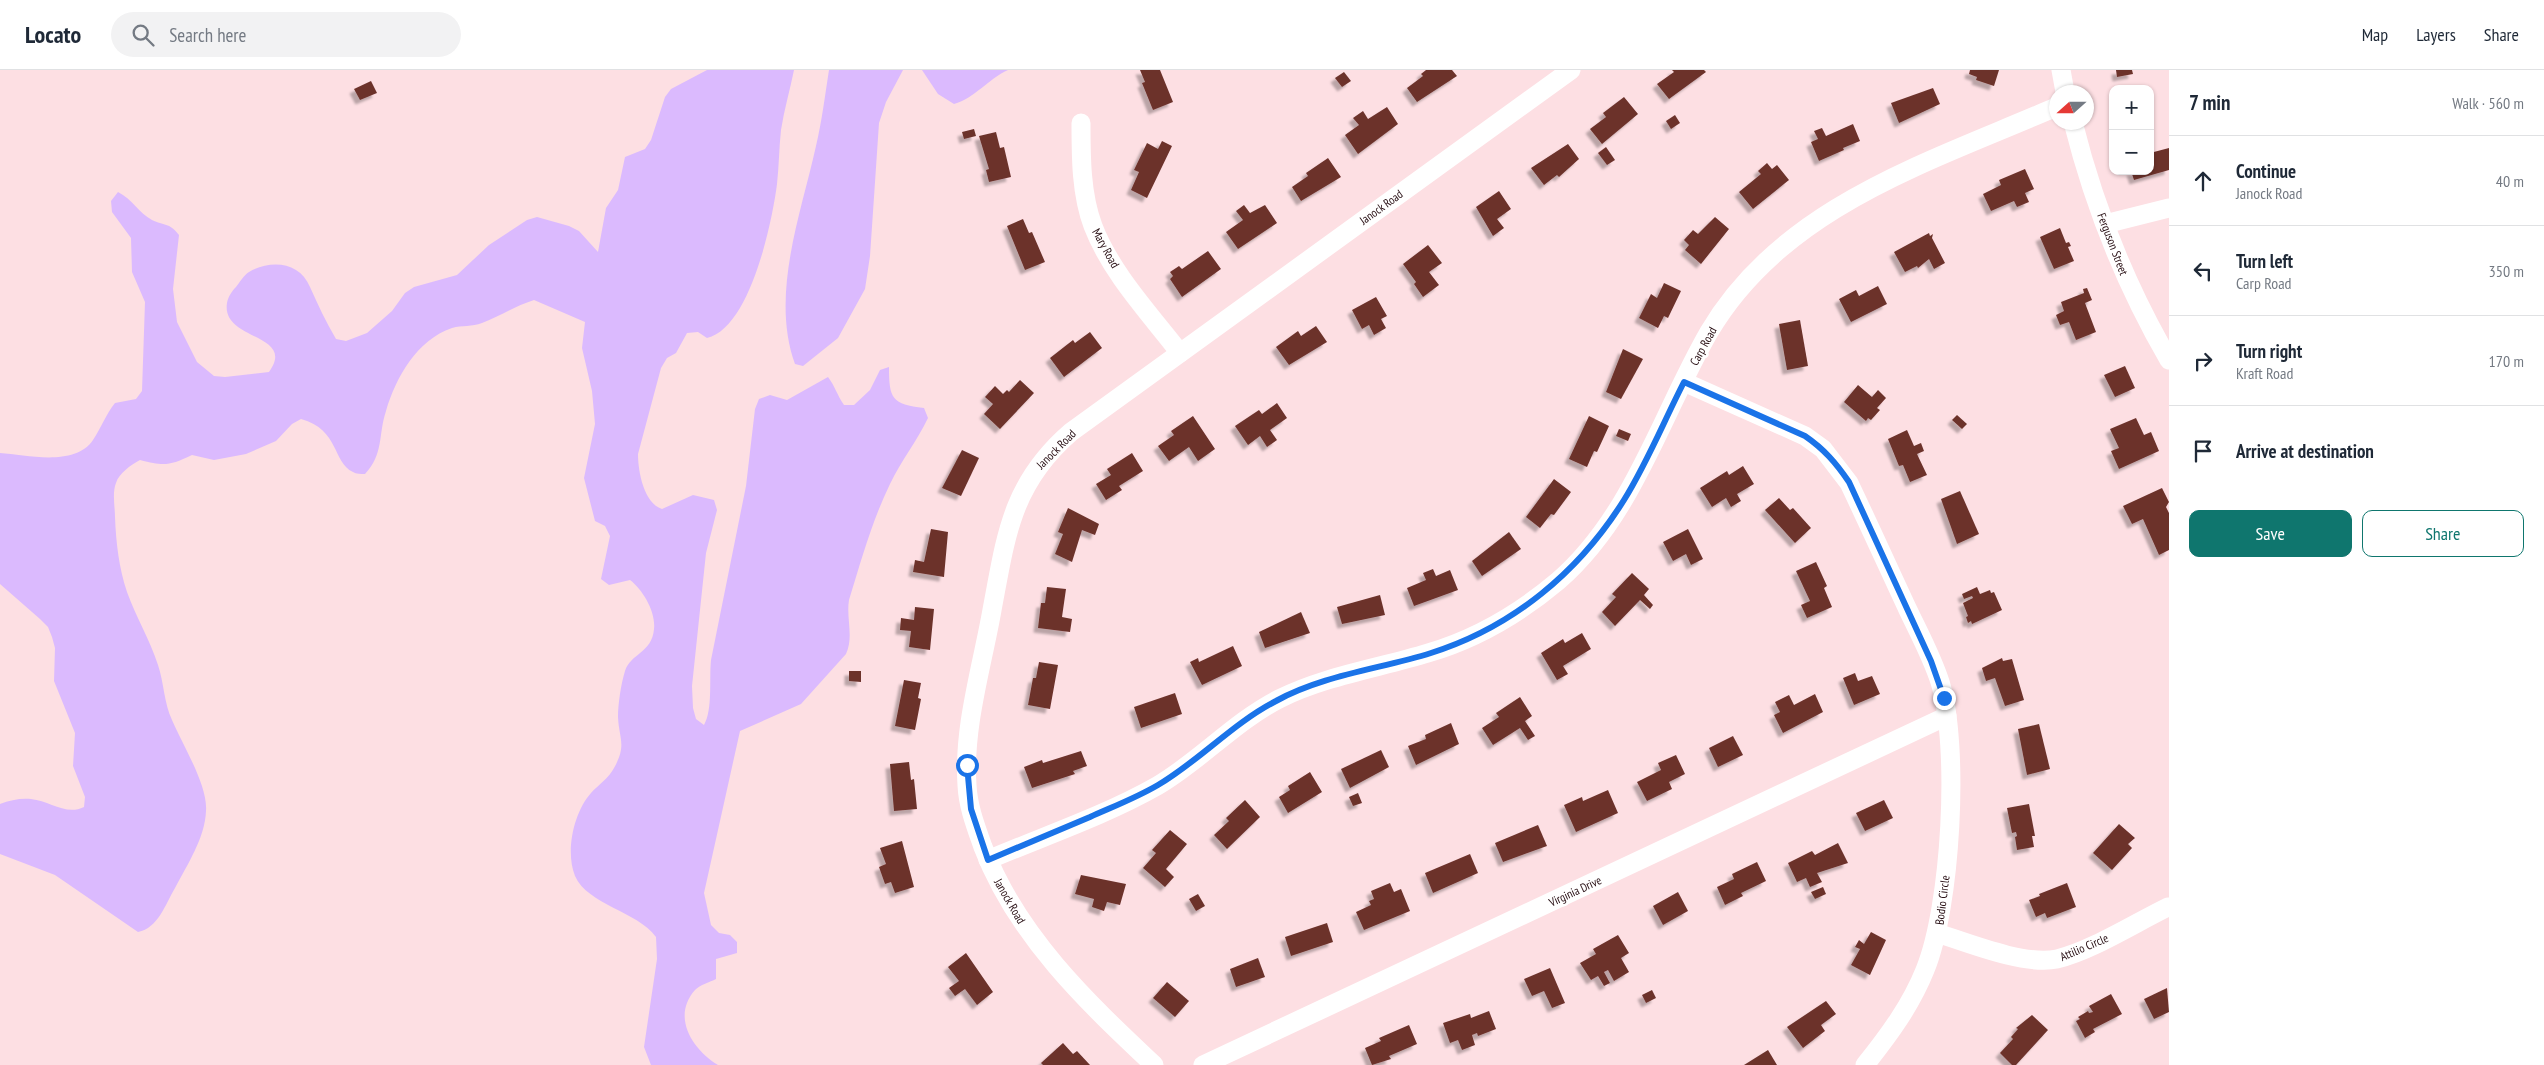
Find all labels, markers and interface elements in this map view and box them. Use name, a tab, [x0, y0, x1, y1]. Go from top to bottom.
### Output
search box	[111, 12, 461, 57]
text: Locato	[25, 19, 81, 50]
icon: search	[129, 21, 157, 49]
text: Search here	[169, 23, 246, 47]
text: Map	[2362, 23, 2388, 46]
text: Layers	[2416, 23, 2456, 46]
text: Share	[2484, 23, 2519, 46]
north arrow	[2049, 85, 2094, 130]
map controls	[2109, 85, 2154, 175]
button: +	[2109, 85, 2154, 130]
text: 7 min	[2189, 89, 2231, 116]
text: Walk · 560 m	[2452, 93, 2524, 113]
button: −	[2109, 130, 2154, 175]
text: Continue	[2236, 159, 2296, 183]
icon: ahead	[2189, 167, 2217, 195]
text: 40 m	[2496, 171, 2524, 191]
text: Janock Road	[2236, 183, 2302, 203]
street label: Janock Road	[1356, 186, 1406, 228]
street label: Ferguson Street	[2094, 211, 2132, 278]
street label: Mary Road	[1089, 226, 1123, 270]
text: Turn left	[2236, 249, 2293, 273]
icon: left	[2189, 257, 2217, 285]
text: 350 m	[2489, 261, 2524, 281]
text: Carp Road	[2236, 273, 2292, 293]
street label: Carp Road	[1686, 324, 1720, 368]
text: Turn right	[2236, 339, 2302, 363]
icon: right	[2189, 347, 2217, 375]
text: 170 m	[2489, 351, 2524, 371]
text: Kraft Road	[2236, 363, 2293, 383]
street label: Janock Road	[1032, 426, 1079, 473]
icon: arrive	[2189, 437, 2217, 465]
text: Arrive at destination	[2236, 439, 2374, 463]
button: Save	[2189, 510, 2352, 557]
button: Share	[2362, 510, 2524, 557]
route end	[1933, 687, 1956, 710]
route start	[956, 754, 979, 777]
street label: Virginia Drive	[1545, 872, 1604, 910]
street label: Bodio Circle	[1932, 874, 1952, 926]
street label: Janock Road	[991, 875, 1029, 926]
street label: Attilio Circle	[2057, 930, 2111, 964]

